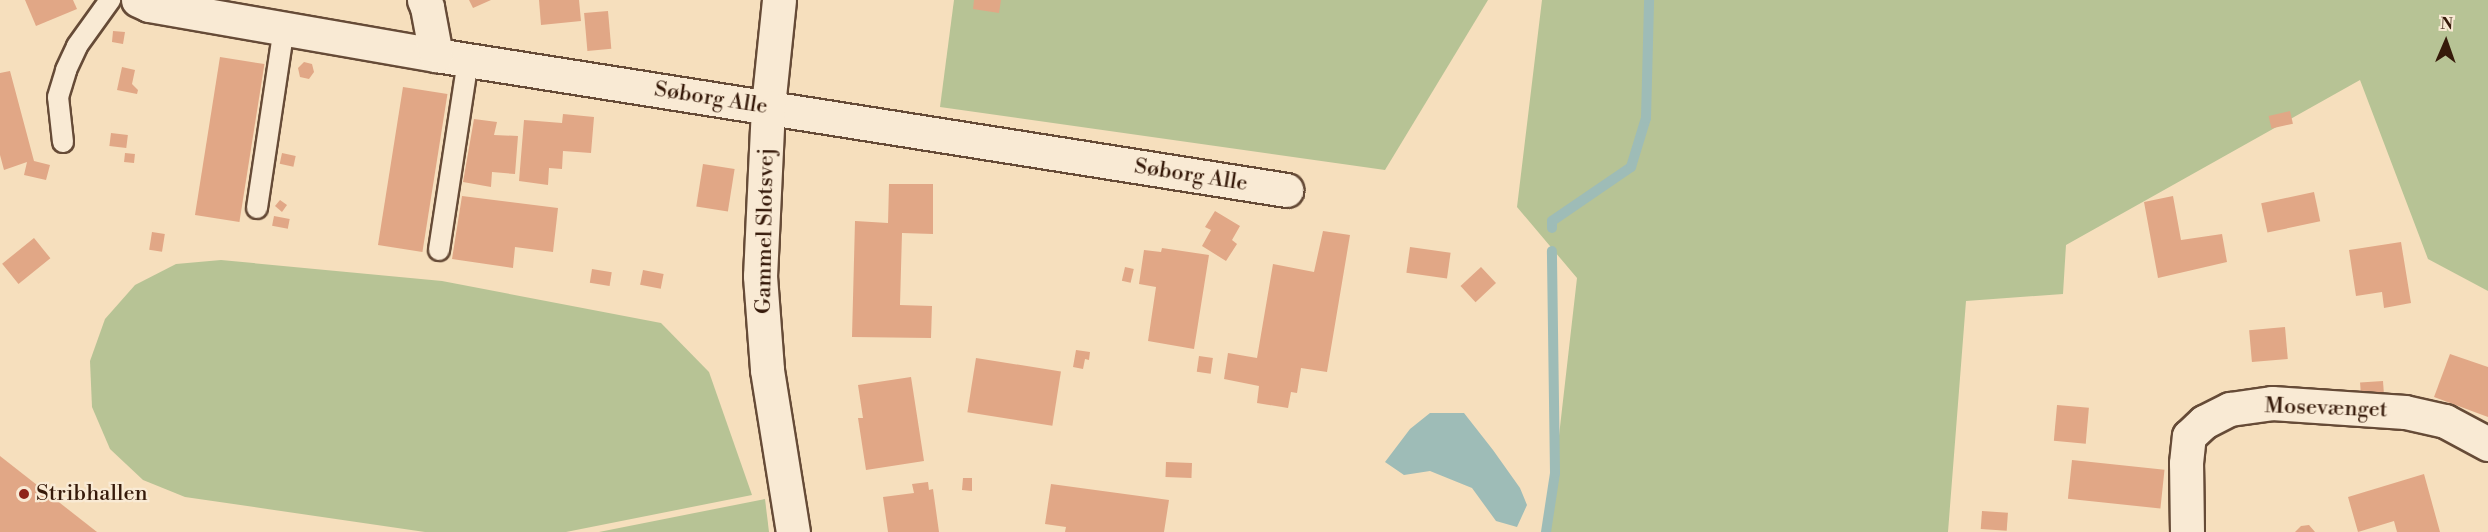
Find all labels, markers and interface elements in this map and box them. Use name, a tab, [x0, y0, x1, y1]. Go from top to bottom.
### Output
north arrow	[2416, 12, 2476, 72]
text: N	[2440, 14, 2453, 34]
street label: Søborg Alle	[652, 76, 770, 120]
street label: Gammel Slotsvej	[750, 148, 780, 314]
street label: Søborg Alle	[1132, 153, 1250, 197]
street label: Mosevænget	[2264, 393, 2388, 423]
place label: Stribhallen	[36, 481, 148, 507]
marker: Stribhallen	[17, 487, 31, 501]

